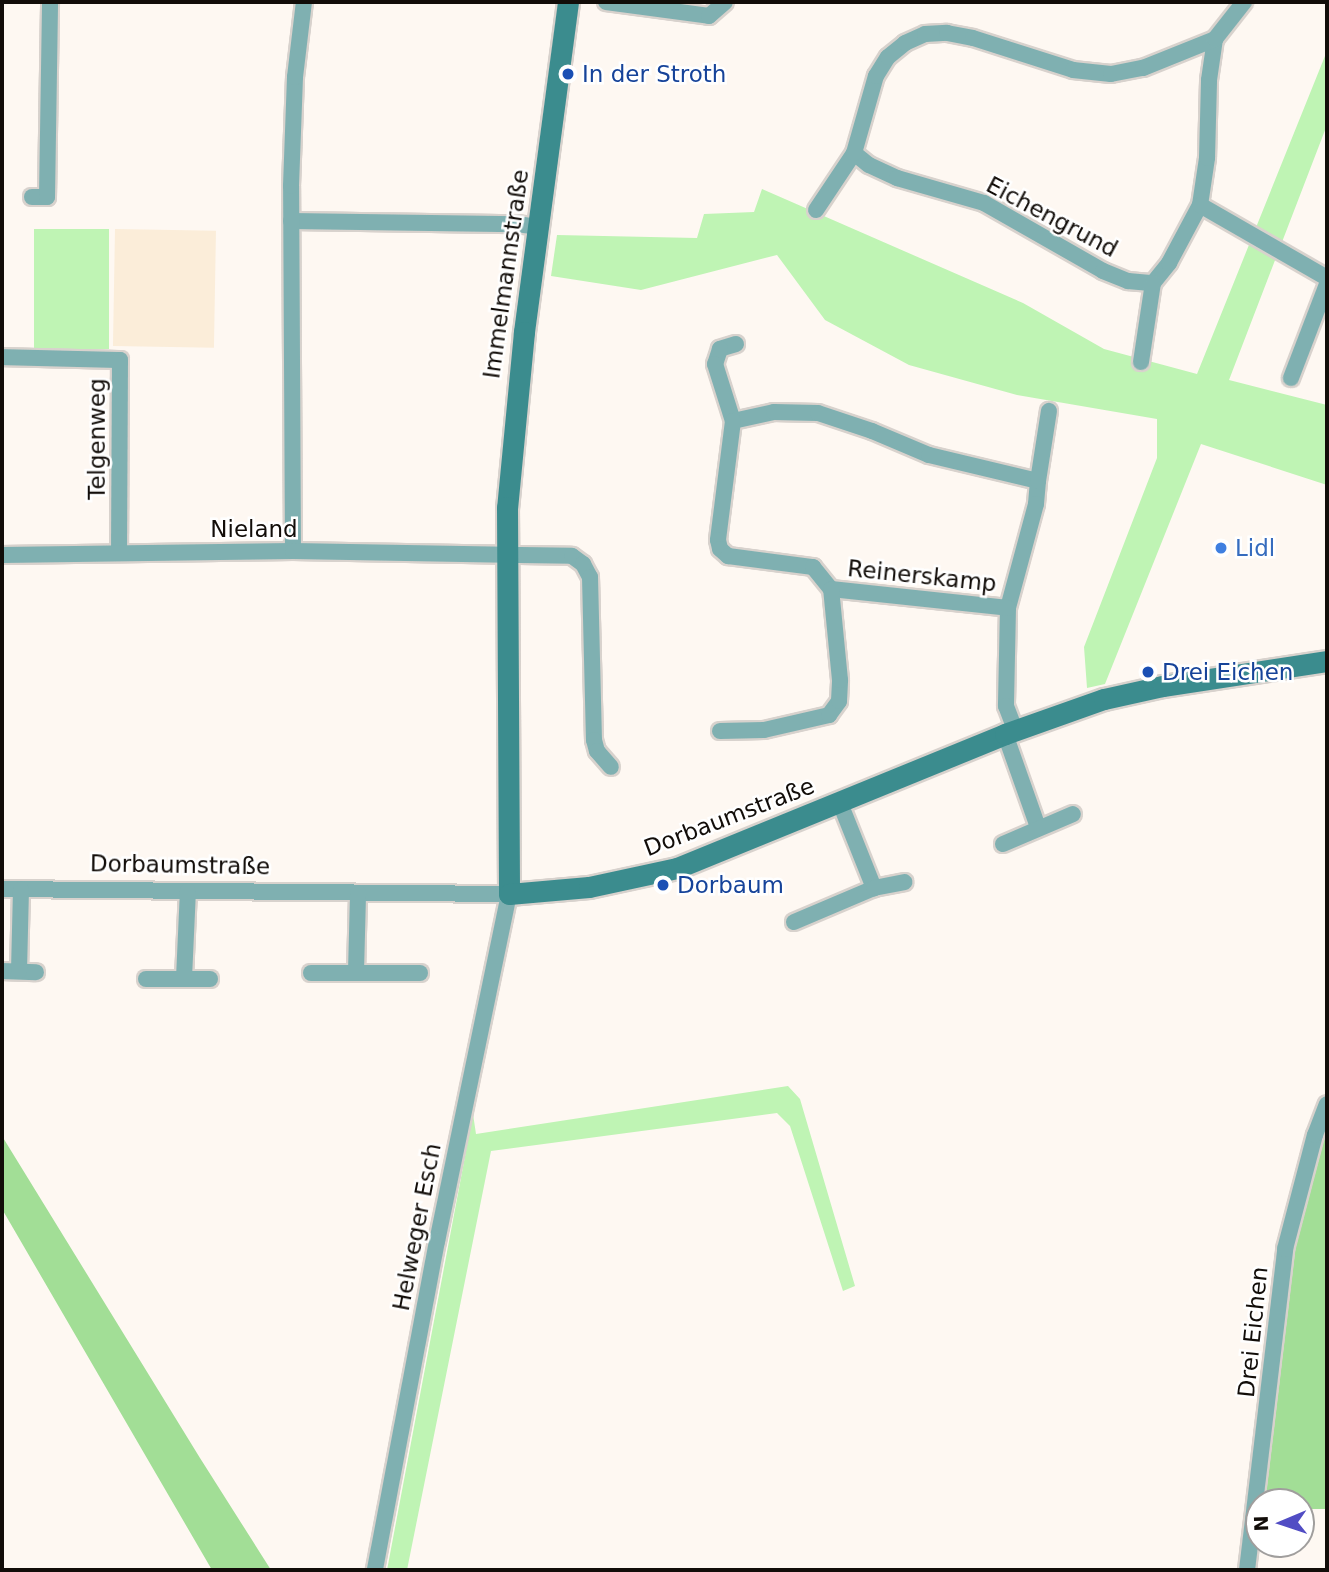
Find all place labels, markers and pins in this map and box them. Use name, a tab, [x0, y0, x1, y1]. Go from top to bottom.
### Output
place label: In der Stroth	[582, 60, 726, 88]
marker: In der Stroth	[560, 66, 576, 82]
place label: Lidl	[1235, 534, 1275, 562]
marker: Lidl	[1213, 540, 1229, 556]
place label: Drei Eichen	[1162, 658, 1293, 686]
marker: Drei Eichen	[1140, 664, 1156, 680]
place label: Dorbaum	[677, 871, 784, 899]
marker: Dorbaum	[655, 877, 671, 893]

